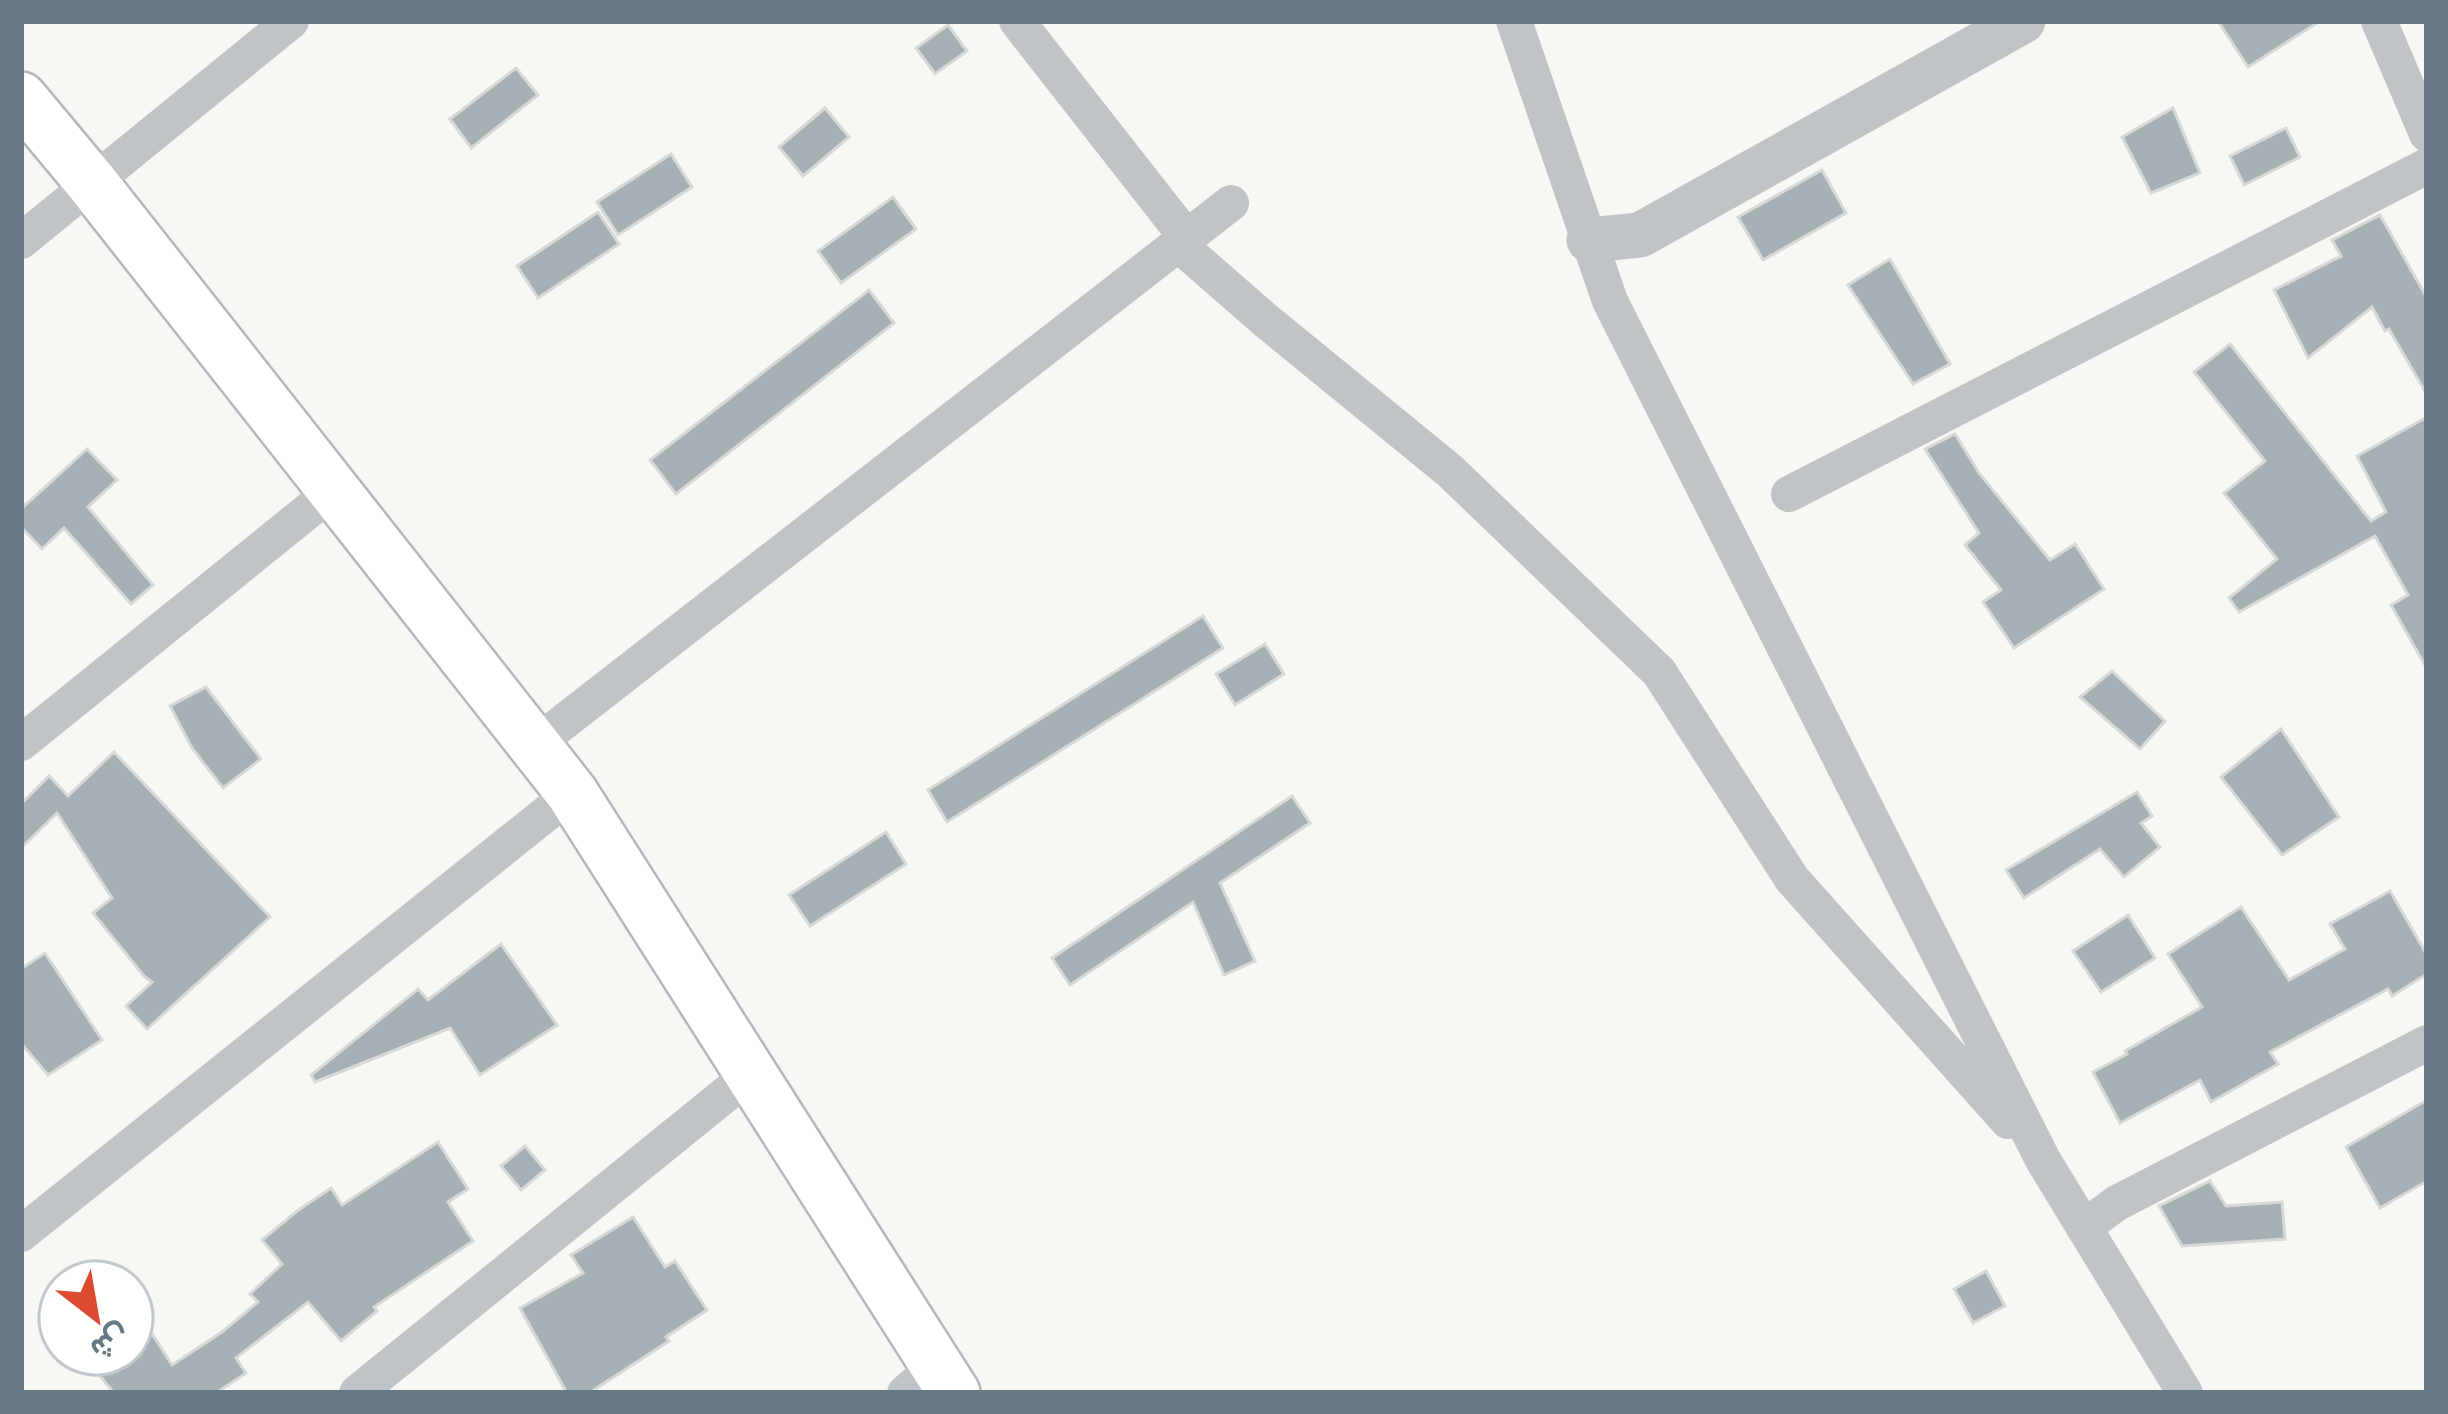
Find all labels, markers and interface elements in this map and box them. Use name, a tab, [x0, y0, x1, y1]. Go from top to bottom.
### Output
north arrow	[36, 1258, 156, 1378]
text: ش	[84, 1316, 139, 1371]

